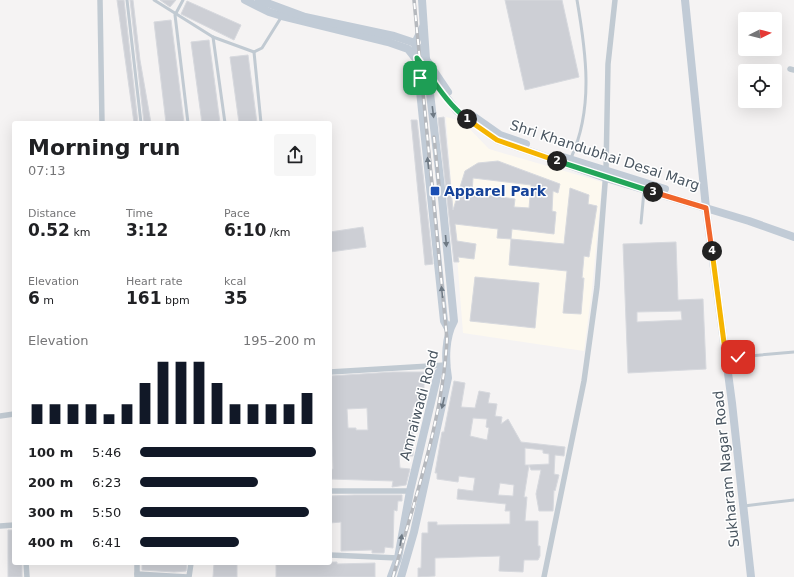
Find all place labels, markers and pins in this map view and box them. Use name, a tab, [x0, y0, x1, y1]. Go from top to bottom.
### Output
pin	[403, 61, 437, 95]
pin: 1	[457, 109, 477, 129]
pin: 2	[547, 151, 567, 171]
pin: 3	[643, 182, 663, 202]
place label: Apparel Park	[444, 183, 547, 199]
marker: Apparel Park	[429, 185, 441, 197]
pin: 4	[702, 241, 722, 261]
pin	[721, 340, 755, 374]

